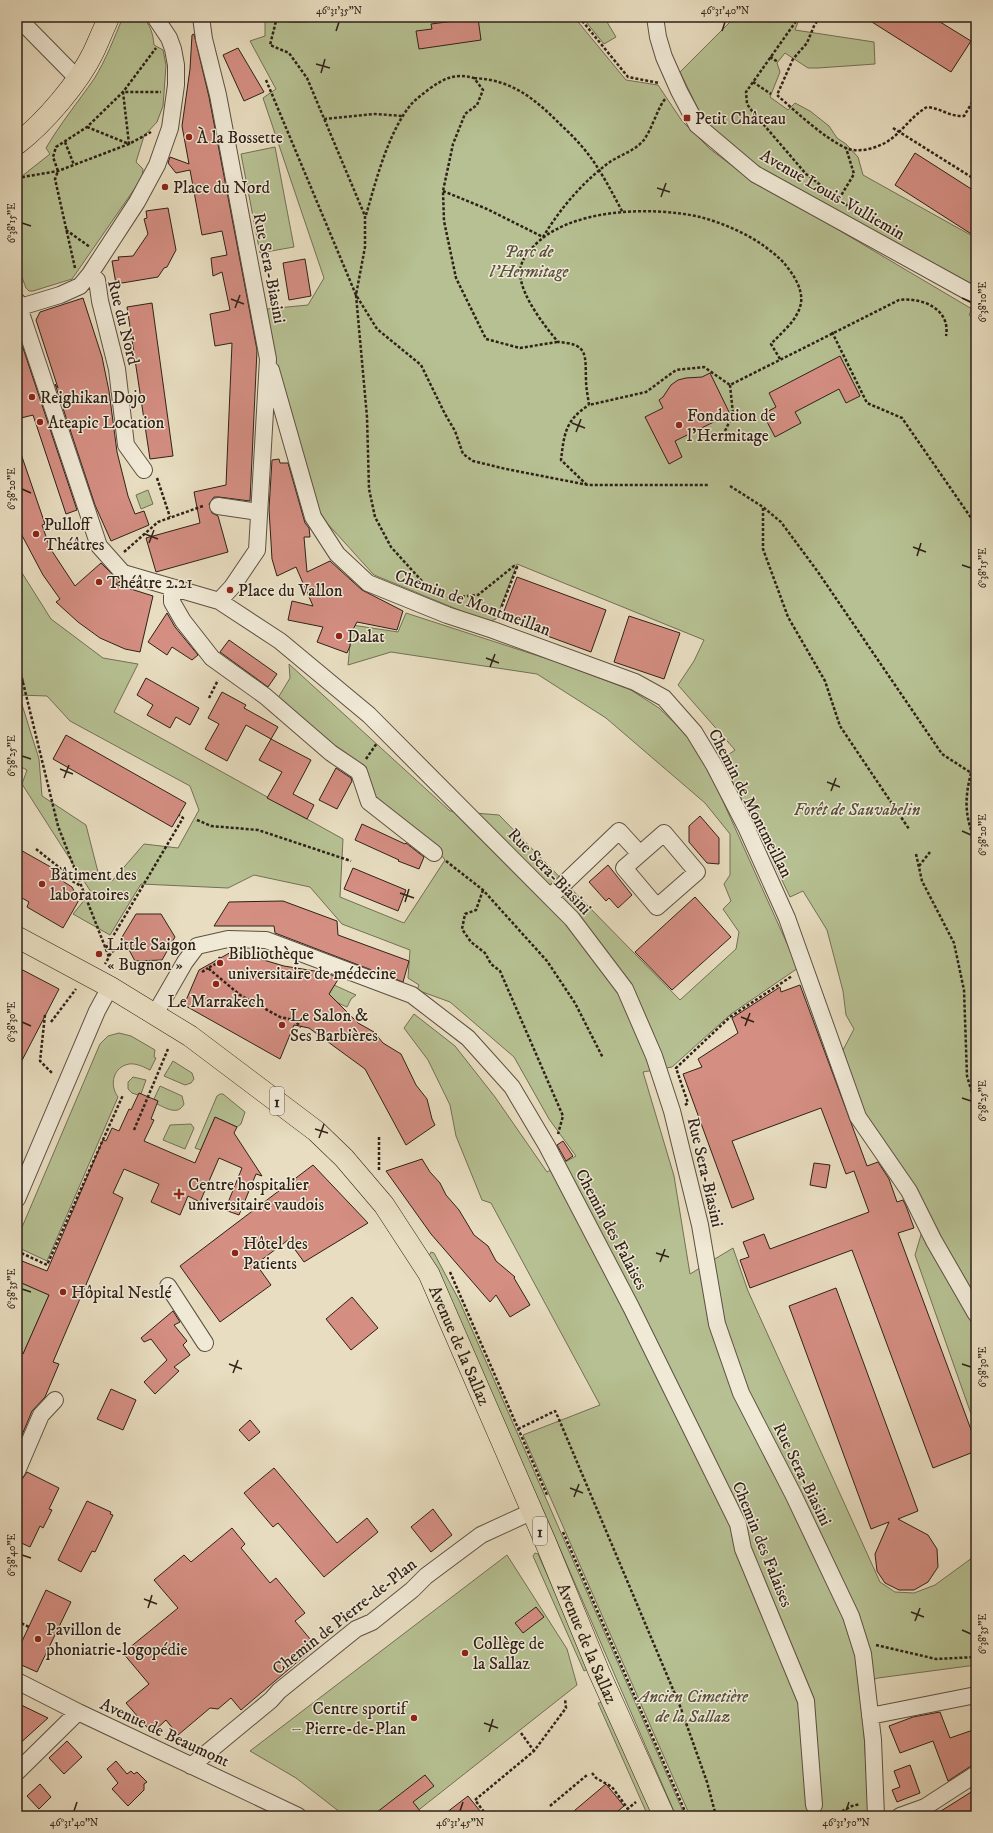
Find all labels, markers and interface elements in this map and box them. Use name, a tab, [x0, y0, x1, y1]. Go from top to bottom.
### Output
text: 46°31'35"N	[316, 5, 362, 17]
text: 46°31'40"N	[701, 5, 749, 17]
place label: Petit Château	[695, 108, 786, 130]
marker: Petit Château	[682, 113, 692, 123]
place label: À la Bossette	[197, 126, 283, 149]
marker: À la Bossette	[184, 132, 194, 142]
street label: Avenue Louis-Vulliemin	[756, 144, 909, 245]
place label: Place du Nord	[173, 177, 271, 199]
marker: Place du Nord	[160, 182, 170, 192]
text: 6°38'15"E	[6, 203, 18, 243]
street label: Rue Sera-Biasini	[248, 211, 291, 325]
park label: Parc de l'Hermitage	[489, 241, 570, 283]
street label: Rue du Nord	[102, 277, 144, 368]
text: 6°38'10"E	[977, 282, 989, 322]
place label: Reighikan Dojo	[40, 387, 146, 409]
marker: Reighikan Dojo	[27, 392, 37, 402]
place label: Fondation de l'Hermitage	[687, 405, 776, 447]
place label: Ateapic Location	[48, 412, 165, 434]
marker: Ateapic Location	[35, 417, 45, 427]
marker: Fondation de l'Hermitage	[674, 420, 684, 430]
text: 6°38'20"E	[6, 468, 18, 510]
place label: Pulloff Théâtres	[44, 514, 105, 556]
marker: Pulloff Théâtres	[31, 529, 41, 539]
text: 6°38'15"E	[977, 548, 989, 588]
street label: Chemin de Montmeillan	[392, 565, 554, 641]
place label: Théâtre 2.21	[107, 572, 193, 594]
marker: Théâtre 2.21	[94, 577, 104, 587]
place label: Place du Vallon	[238, 580, 343, 602]
marker: Place du Vallon	[225, 585, 235, 595]
place label: Dalat	[347, 626, 385, 648]
marker: Dalat	[334, 631, 344, 641]
street label: Chemin de Montmeillan	[703, 725, 797, 882]
text: 6°38'25"E	[6, 735, 18, 777]
park label: Forêt de Sauvabelin	[794, 799, 921, 821]
text: 6°38'20"E	[977, 814, 989, 856]
street label: Rue Sera-Biasini	[502, 824, 596, 920]
place label: Bâtiment des laboratoires	[50, 864, 137, 906]
marker: Bâtiment des laboratoires	[37, 879, 47, 889]
place label: Little Saigon « Bugnon »	[107, 934, 196, 976]
place label: Bibliothèque universitaire de médecine	[228, 943, 396, 985]
marker: Little Saigon « Bugnon »	[94, 949, 104, 959]
marker: Bibliothèque universitaire de médecine	[215, 958, 225, 968]
marker: Le Marrakech	[211, 979, 221, 989]
place label: Le Marrakech	[167, 991, 265, 1013]
text: 6°38'30"E	[6, 1002, 18, 1042]
place label: Le Salon & Ses Barbières	[290, 1005, 378, 1047]
marker: Le Salon & Ses Barbières	[277, 1020, 287, 1030]
text: 6°38'25"E	[977, 1080, 989, 1122]
road number: 1	[270, 1087, 284, 1115]
street label: Rue Sera-Biasini	[682, 1115, 728, 1229]
street label: Chemin des Falaises	[570, 1165, 652, 1294]
place label: Centre hospitalier universitaire vaudois	[188, 1174, 324, 1216]
marker: Centre hospitalier universitaire vaudois	[173, 1188, 185, 1200]
place label: Hôtel des Patients	[243, 1233, 308, 1275]
marker: Hôtel des Patients	[230, 1248, 240, 1258]
text: 6°38'35"E	[6, 1269, 18, 1309]
place label: Hôpital Nestlé	[71, 1282, 171, 1304]
street label: Avenue de la Sallaz	[423, 1282, 495, 1410]
marker: Hôpital Nestlé	[58, 1287, 68, 1297]
text: 6°38'30"E	[977, 1347, 989, 1387]
street label: Rue Sera-Biasini	[768, 1419, 837, 1530]
street label: Chemin des Falaises	[727, 1478, 797, 1611]
road number: 1	[533, 1517, 547, 1545]
text: 6°38'40"E	[6, 1534, 18, 1576]
street label: Chemin de Pierre-de-Plan	[268, 1553, 421, 1680]
street label: Avenue de la Sallaz	[552, 1580, 622, 1708]
text: 6°38'35"E	[977, 1614, 989, 1654]
place label: Pavillon de phoniatrie-logopédie	[45, 1619, 188, 1661]
place label: Collège de la Sallaz	[473, 1633, 544, 1675]
marker: Pavillon de phoniatrie-logopédie	[33, 1634, 43, 1644]
marker: Collège de la Sallaz	[460, 1648, 470, 1658]
park label: Ancien Cimetière de la Sallaz	[636, 1686, 749, 1728]
street label: Avenue de Beaumont	[96, 1693, 233, 1773]
place label: Centre sportif – Pierre-de-Plan	[292, 1698, 409, 1740]
marker: Centre sportif – Pierre-de-Plan	[409, 1713, 419, 1723]
text: 46°31'40"N	[50, 1817, 98, 1829]
text: 46°31'45"N	[436, 1817, 484, 1829]
text: 46°31'50"N	[822, 1817, 870, 1829]

